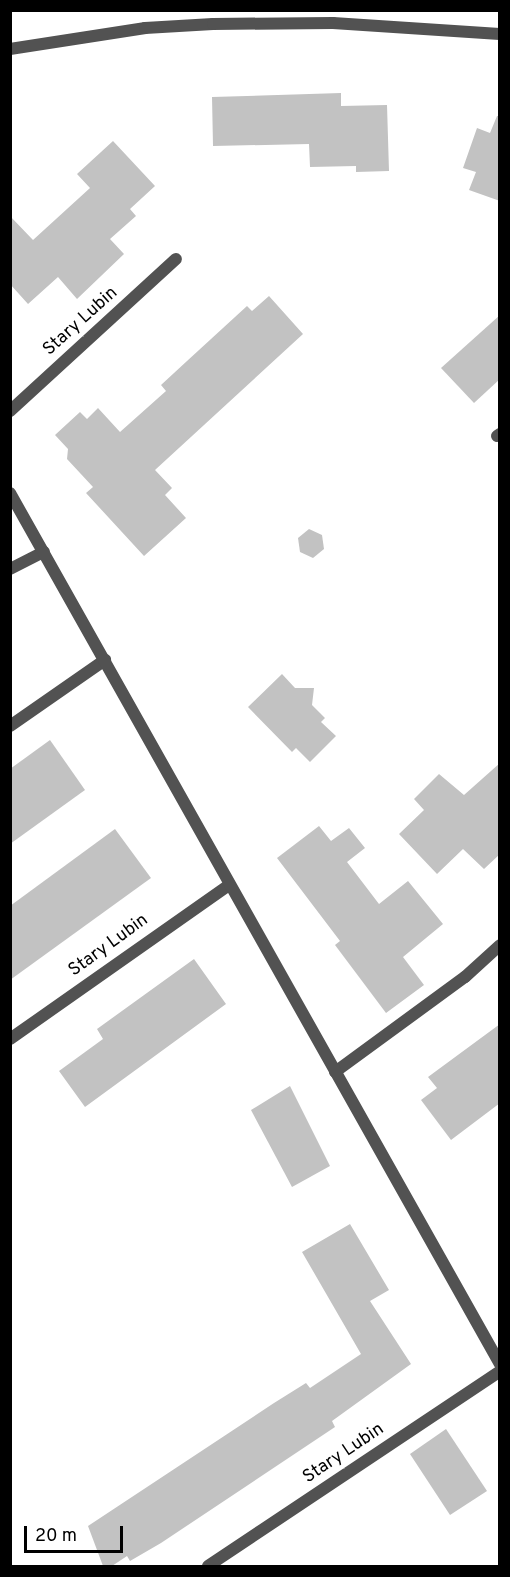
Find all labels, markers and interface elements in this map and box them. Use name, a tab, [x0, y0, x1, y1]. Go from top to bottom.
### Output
street label: Stary Lubin	[39, 283, 123, 361]
street label: Stary Lubin	[65, 910, 153, 982]
street label: Stary Lubin	[299, 1419, 389, 1489]
scale bar	[27, 1514, 126, 1552]
text: 20 m	[35, 1525, 77, 1548]

